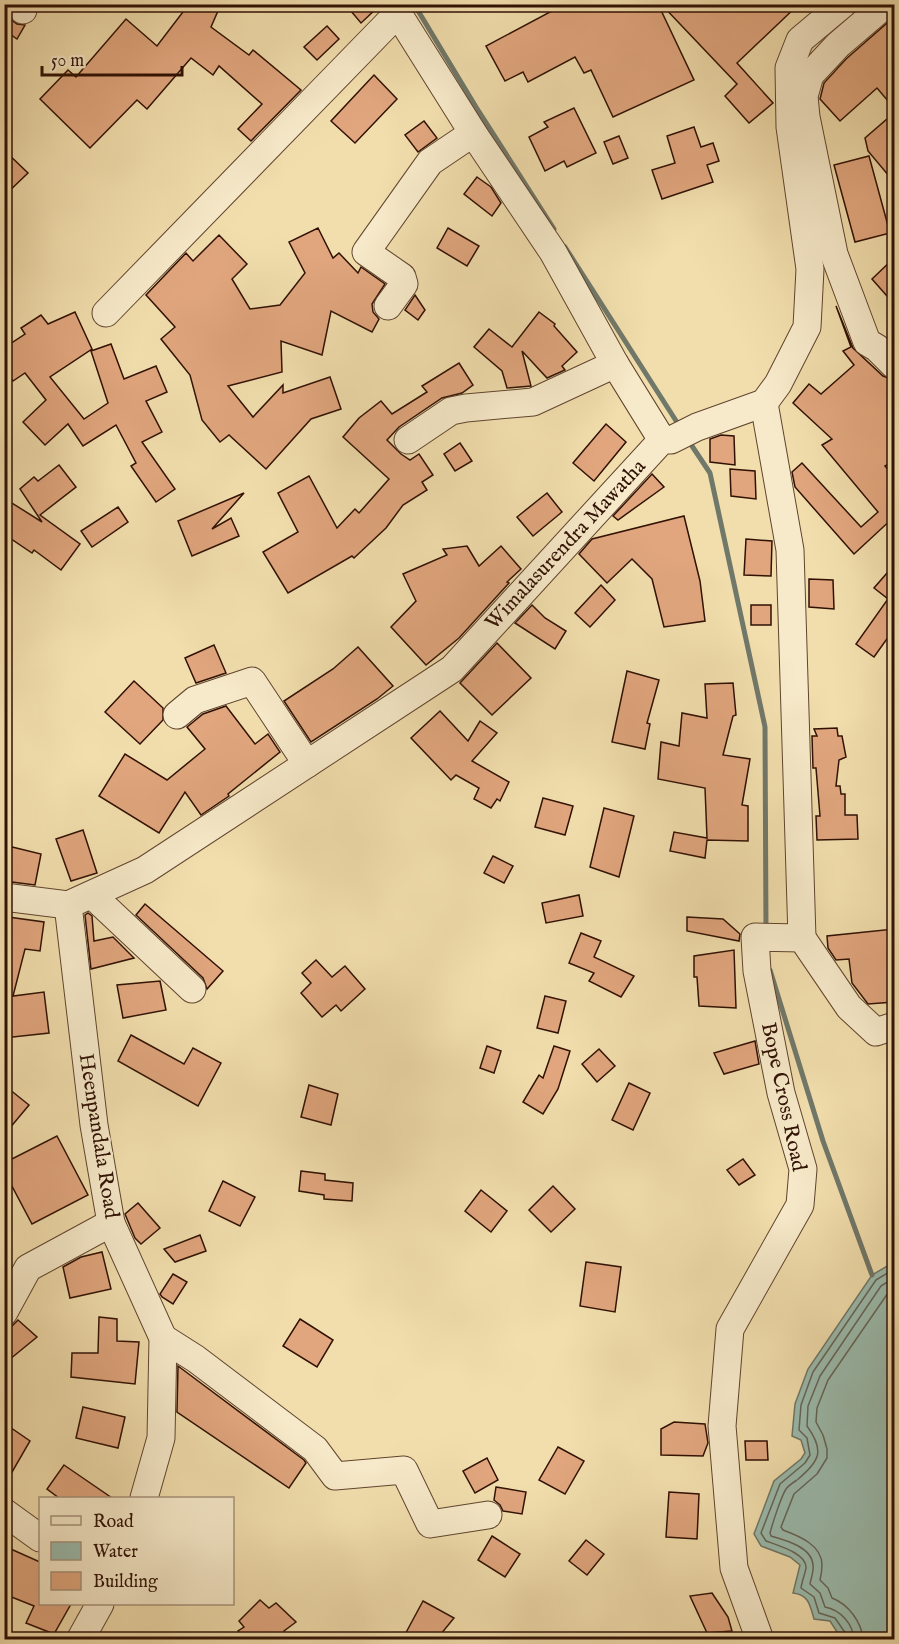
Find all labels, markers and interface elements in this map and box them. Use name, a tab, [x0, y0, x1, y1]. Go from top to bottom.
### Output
scale bar	[42, 39, 182, 77]
text: 50 m	[51, 50, 84, 73]
street label: Wimalasurendra Mawatha	[480, 453, 653, 636]
street label: Bope Cross Road	[754, 1020, 812, 1175]
street label: Heenpandala Road	[72, 1051, 125, 1221]
legend	[39, 1497, 234, 1605]
text: Road	[93, 1511, 134, 1534]
text: Water	[93, 1541, 138, 1564]
text: Building	[93, 1571, 158, 1594]

